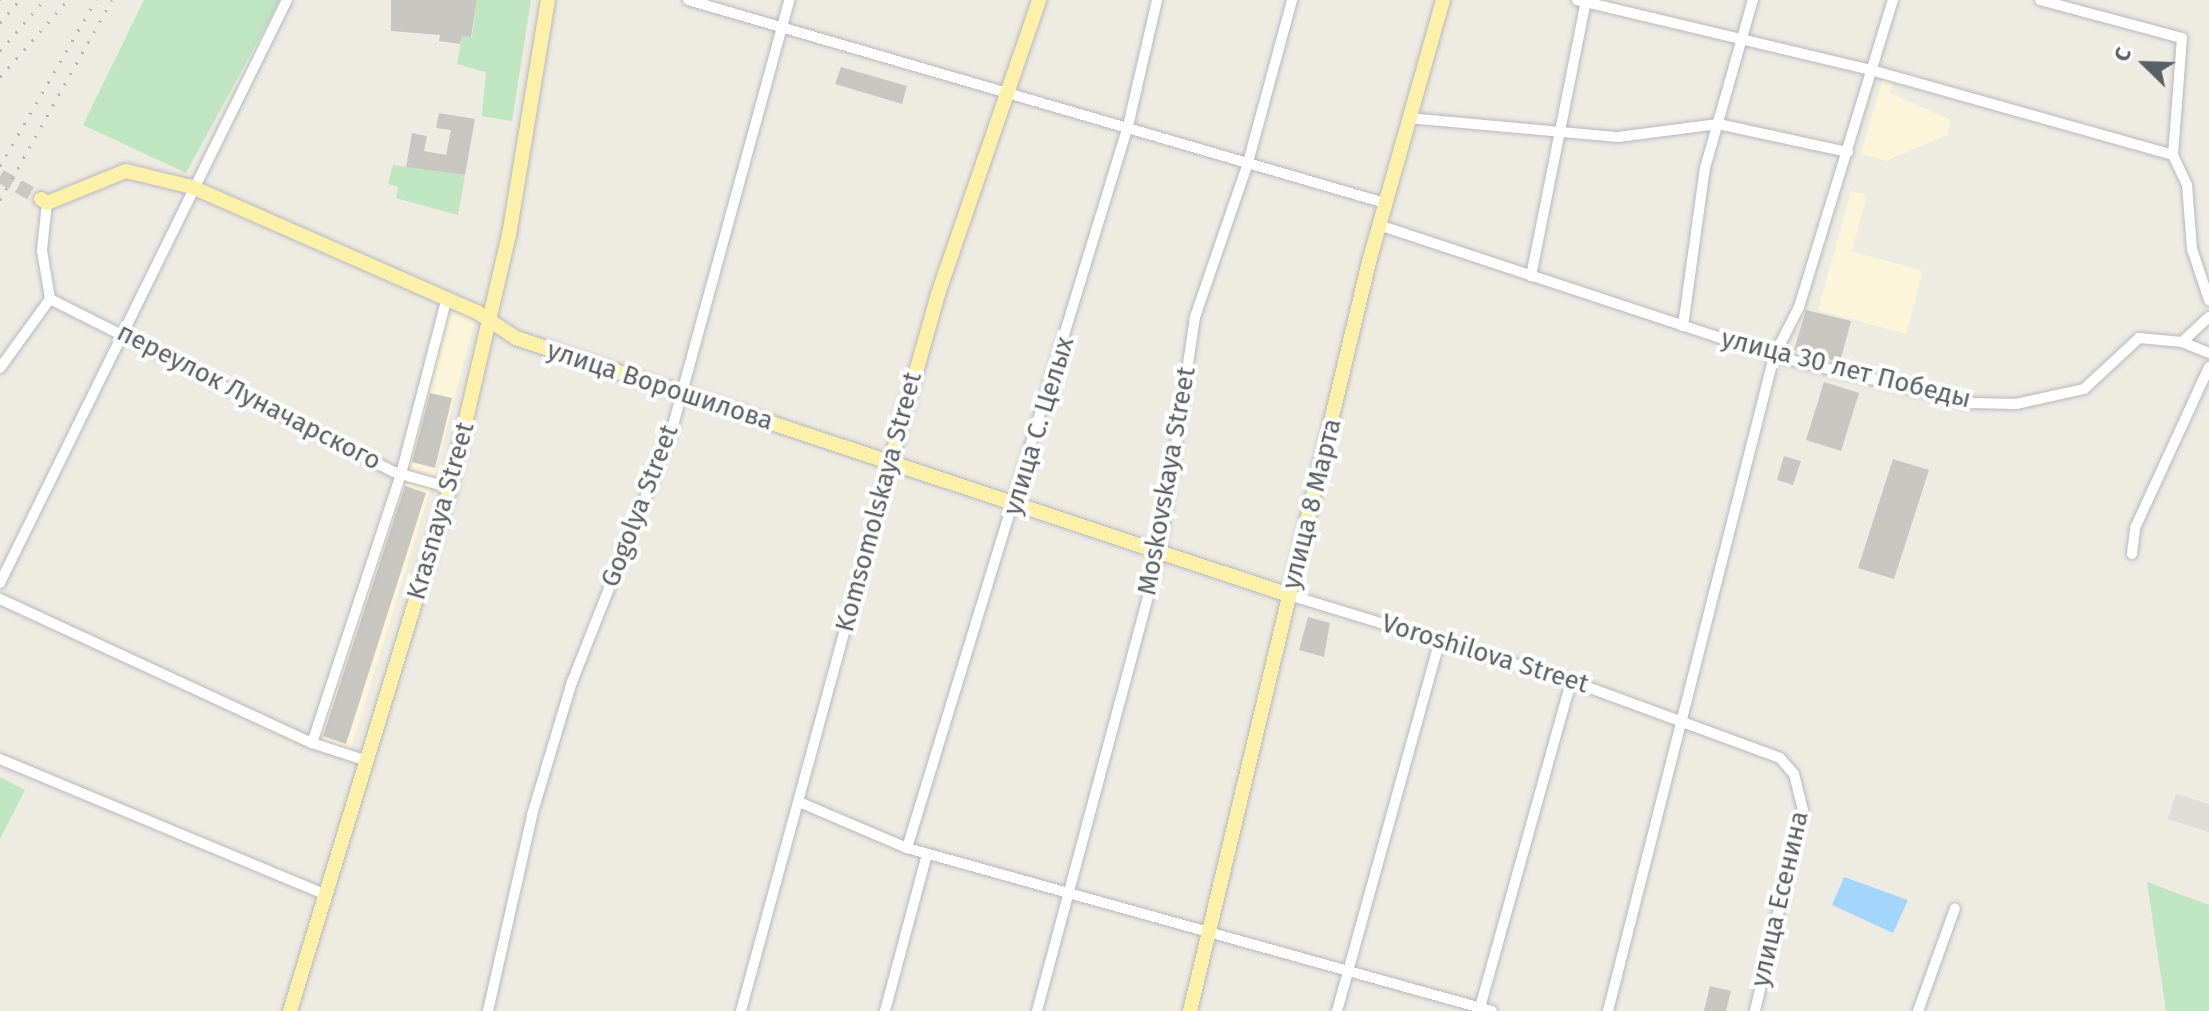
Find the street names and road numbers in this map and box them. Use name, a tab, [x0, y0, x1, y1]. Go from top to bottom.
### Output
street label: переулок Луначарского	[112, 317, 386, 477]
street label: улица 30 лет Победы	[1718, 323, 1974, 415]
street label: улица С. Целых	[997, 333, 1081, 519]
street label: улица Ворошилова	[543, 335, 777, 437]
street label: Moskovskaya Street	[1132, 365, 1202, 597]
street label: Komsomolskaya Street	[829, 369, 929, 635]
street label: улица 8 Марта	[1276, 416, 1348, 592]
street label: Krasnaya Street	[401, 419, 481, 603]
street label: Gogolya Street	[595, 421, 685, 591]
street label: Voroshilova Street	[1378, 608, 1592, 700]
street label: улица Есенина	[1745, 808, 1815, 990]

